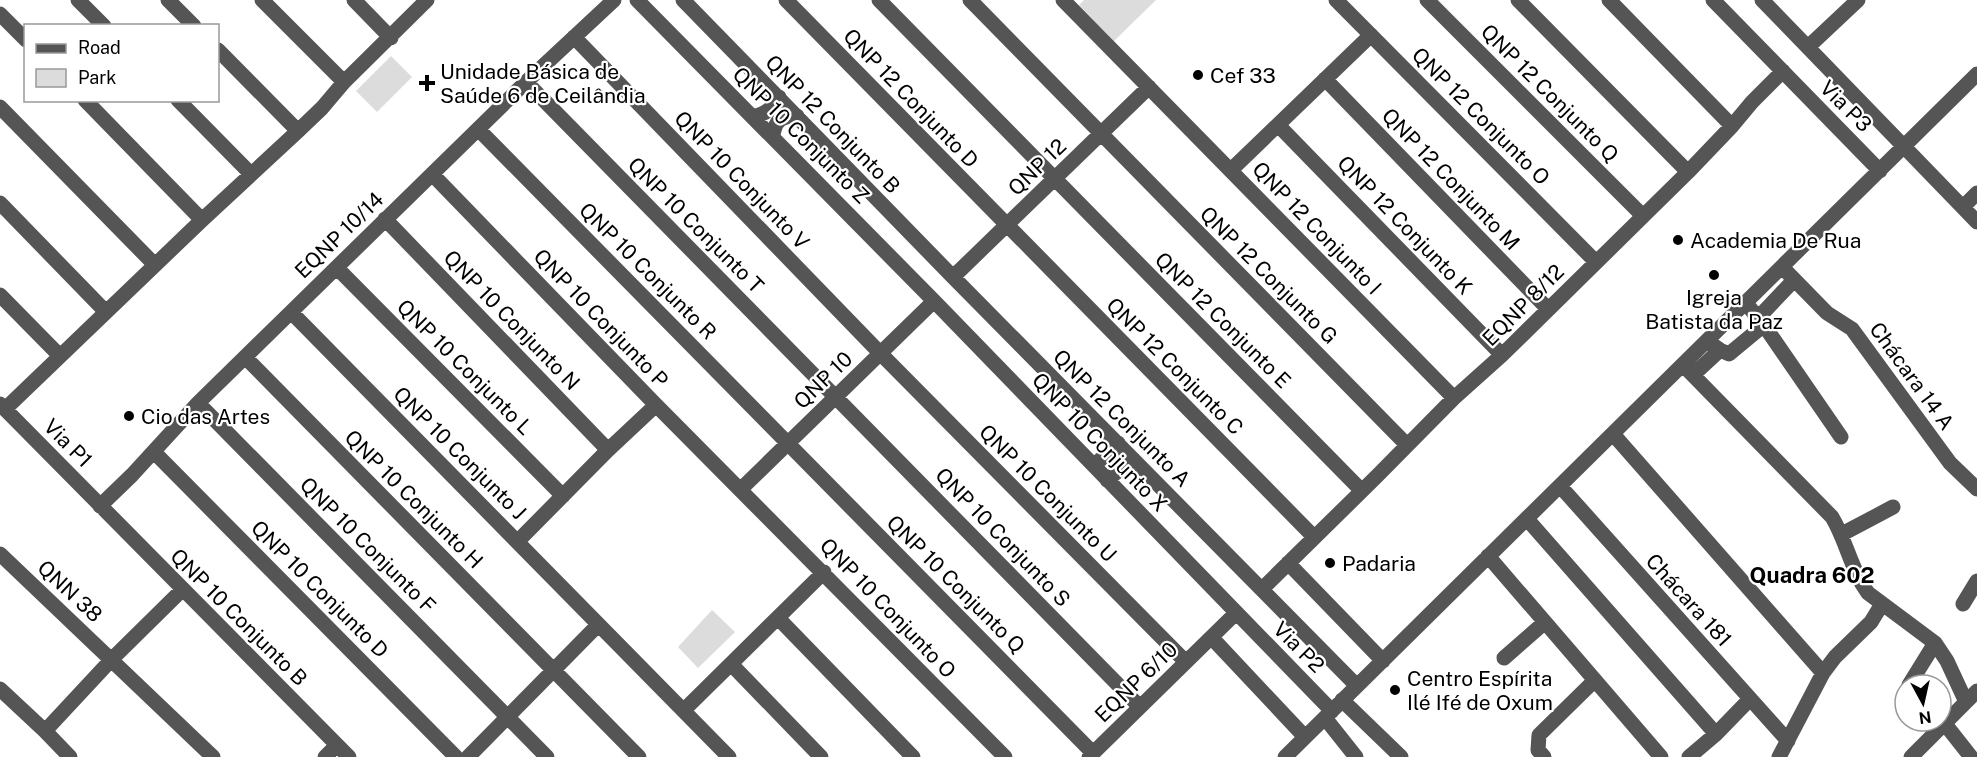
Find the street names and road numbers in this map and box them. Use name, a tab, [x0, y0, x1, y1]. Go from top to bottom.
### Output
street label: QNP 12 Conjunto Q	[1476, 19, 1624, 167]
street label: QNP 12 Conjunto D	[838, 23, 984, 173]
street label: QNP 12 Conjunto O	[1407, 42, 1555, 190]
street label: QNP 12 Conjunto B	[760, 50, 906, 198]
street label: QNP 10 Conjunto Z	[728, 62, 874, 208]
street label: Via P3	[1815, 75, 1877, 137]
street label: QNP 12 Conjunto M	[1377, 103, 1525, 255]
street label: QNP 10 Conjunto V	[670, 106, 814, 254]
street label: QNP 12	[1003, 133, 1071, 201]
street label: QNP 12 Conjunto K	[1332, 150, 1478, 300]
street label: QNP 10 Conjunto T	[623, 152, 769, 298]
street label: QNP 12 Conjunto I	[1247, 156, 1387, 300]
street label: EQNP 10/14	[289, 187, 389, 283]
street label: QNP 10 Conjunto R	[574, 197, 722, 345]
street label: QNP 12 Conjunto G	[1195, 201, 1343, 349]
street label: QNP 10 Conjunto P	[529, 244, 673, 392]
street label: QNP 10 Conjunto N	[439, 245, 585, 395]
street label: QNP 12 Conjunto E	[1150, 247, 1296, 393]
street label: EQNP 8/12	[1477, 259, 1569, 351]
street label: QNP 12 Conjunto C	[1101, 292, 1249, 440]
street label: QNP 10 Conjunto L	[392, 294, 538, 440]
street label: Chácara 14 A	[1864, 317, 1960, 435]
street label: QNP 12 Conjunto A	[1048, 344, 1196, 492]
street label: QNP 10	[789, 346, 857, 414]
street label: QNP 10 Conjunto X	[1027, 367, 1173, 517]
street label: QNP 10 Conjunto J	[388, 381, 532, 525]
street label: Via P1	[39, 414, 97, 472]
street label: QNP 10 Conjunto U	[974, 419, 1122, 567]
street label: QNP 10 Conjunto H	[340, 425, 488, 573]
street label: QNP 10 Conjunto S	[930, 462, 1076, 612]
street label: QNP 10 Conjunto F	[295, 472, 441, 618]
street label: QNP 10 Conjunto Q	[882, 510, 1030, 658]
street label: QNP 10 Conjunto D	[246, 515, 394, 663]
street label: QNP 10 Conjunto O	[815, 533, 961, 683]
street label: QNP 10 Conjunto B	[165, 543, 313, 691]
street label: Chácara 181	[1641, 548, 1737, 652]
street label: QNN 38	[33, 555, 107, 627]
street label: Via P2	[1268, 616, 1330, 678]
street label: EQNP 6/10	[1090, 637, 1182, 727]

